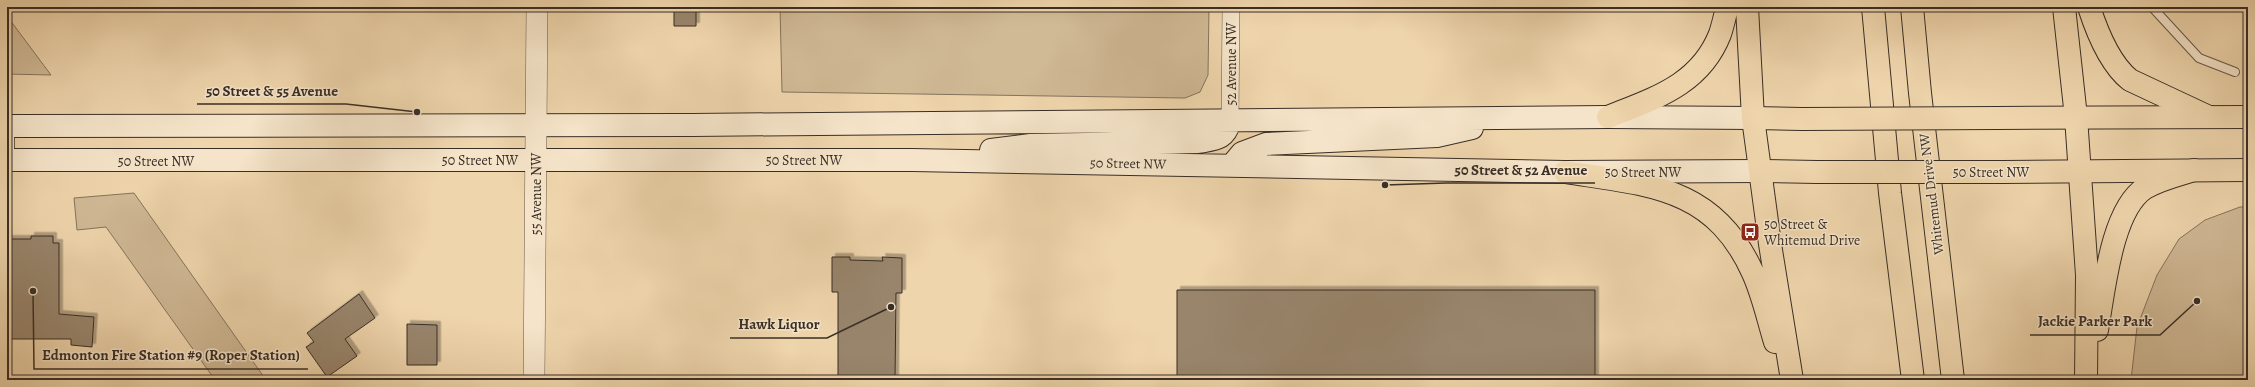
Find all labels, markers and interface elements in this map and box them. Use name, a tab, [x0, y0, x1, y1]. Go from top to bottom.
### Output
street label: 52 Avenue NW	[1222, 22, 1241, 106]
callout: 50 Street & 55 Avenue	[197, 77, 346, 104]
text: 50 Street & 55 Avenue	[206, 81, 338, 101]
street label: Whitemud Drive NW	[1915, 131, 1948, 257]
street label: 50 Street NW	[442, 151, 519, 170]
street label: 50 Street NW	[766, 151, 843, 170]
street label: 50 Street NW	[118, 152, 195, 171]
street label: 55 Avenue NW	[527, 152, 546, 235]
street label: 50 Street NW	[1090, 153, 1167, 174]
callout: 50 Street & 52 Avenue	[1446, 156, 1595, 183]
text: 50 Street & 52 Avenue	[1454, 160, 1588, 180]
street label: 50 Street NW	[1605, 163, 1682, 182]
street label: 50 Street NW	[1953, 163, 2030, 182]
place label: 50 Street & Whitemud Drive	[1763, 215, 1860, 250]
bus stop icon: 50 Street & Whitemud Drive	[1739, 221, 1761, 243]
callout: Jackie Parker Park	[2030, 308, 2160, 335]
callout: Hawk Liquor	[730, 311, 827, 338]
text: Jackie Parker Park	[2038, 311, 2152, 331]
text: Hawk Liquor	[738, 314, 820, 334]
callout: Edmonton Fire Station #9 (Roper Station)	[34, 342, 308, 369]
text: Edmonton Fire Station #9 (Roper Station)	[42, 345, 300, 365]

